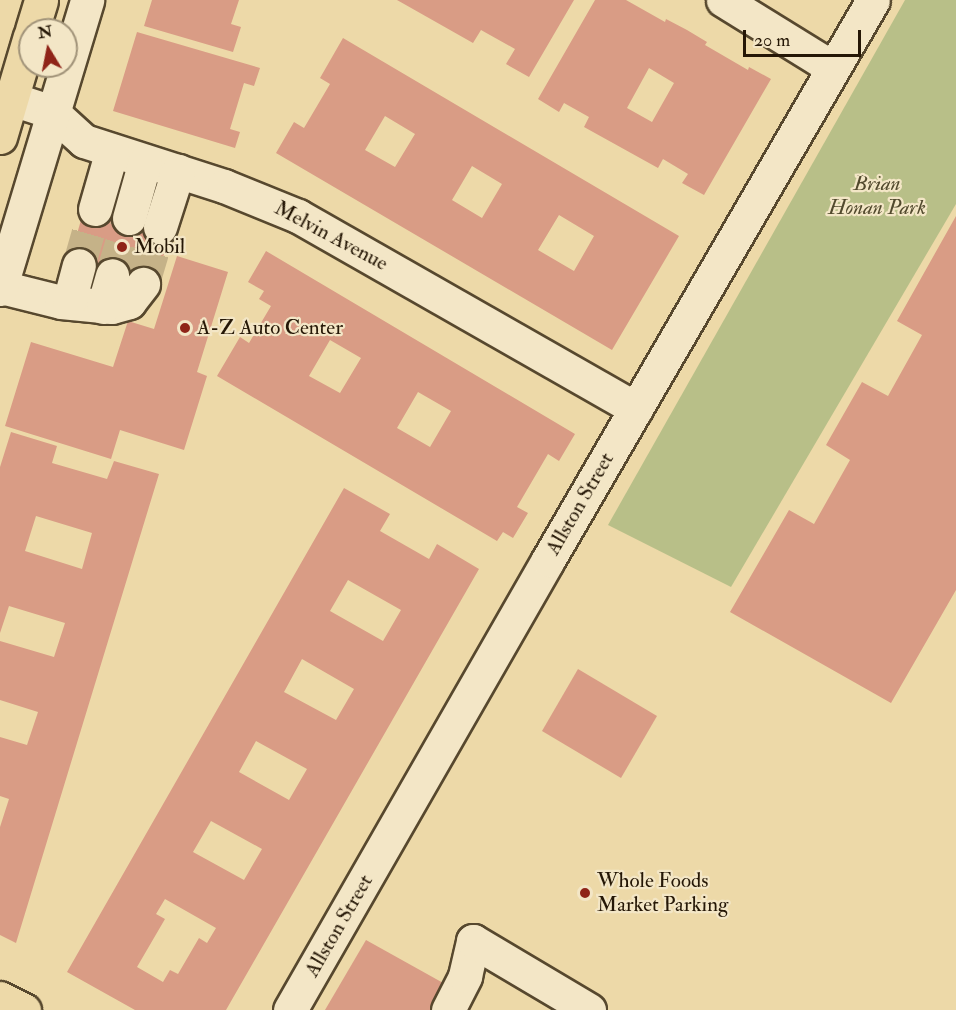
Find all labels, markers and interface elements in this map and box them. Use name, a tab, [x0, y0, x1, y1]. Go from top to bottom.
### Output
north arrow	[18, 18, 78, 78]
scale bar	[746, 18, 864, 56]
text: N	[36, 21, 54, 43]
text: 20 m	[754, 29, 790, 52]
park label: Brian Honan Park	[828, 171, 926, 221]
street label: Melvin Avenue	[270, 196, 392, 276]
place label: Mobil	[134, 234, 185, 260]
marker: Mobil	[115, 240, 129, 254]
place label: A-Z Auto Center	[197, 315, 343, 341]
marker: A-Z Auto Center	[178, 321, 192, 335]
street label: Allston Street	[541, 448, 619, 560]
place label: Whole Foods Market Parking	[597, 868, 728, 918]
street label: Allston Street	[300, 870, 378, 982]
marker: Whole Foods Market Parking	[578, 886, 592, 900]

